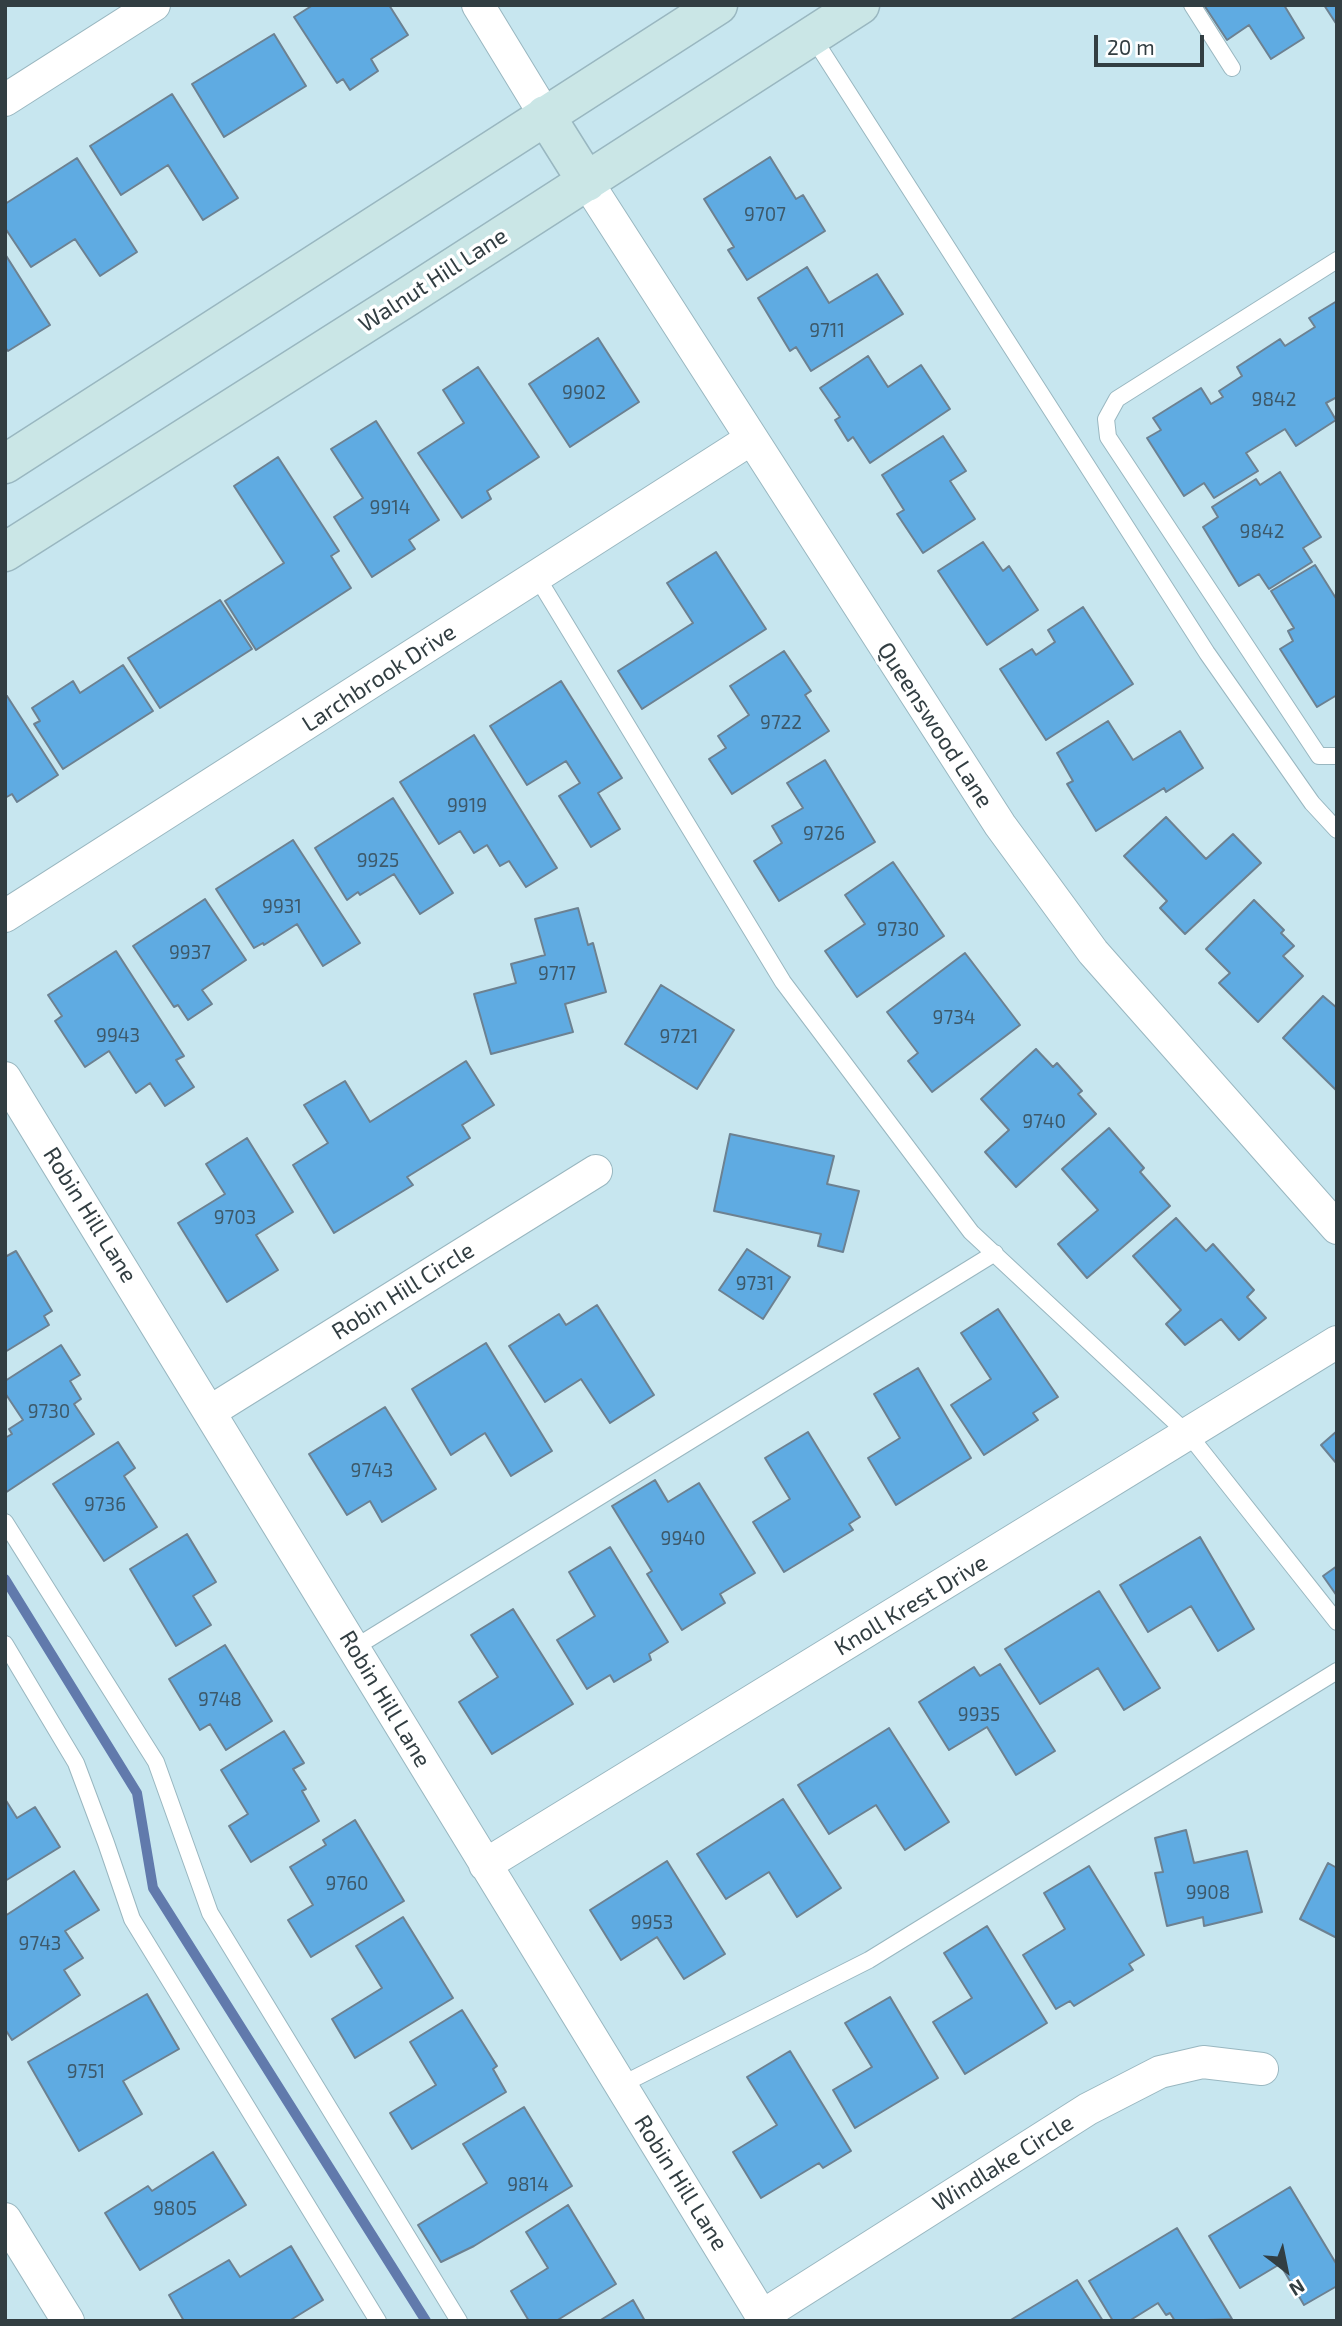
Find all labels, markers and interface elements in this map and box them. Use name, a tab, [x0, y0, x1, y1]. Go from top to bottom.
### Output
scale bar	[1097, 21, 1207, 65]
text: 20 m	[1107, 34, 1155, 59]
house number: 9707	[744, 204, 786, 226]
street label: Walnut Hill Lane	[354, 222, 512, 338]
house number: 9711	[809, 320, 845, 342]
house number: 9902	[562, 382, 606, 404]
house number: 9842	[1252, 389, 1296, 411]
house number: 9914	[370, 497, 410, 519]
house number: 9842	[1240, 521, 1284, 543]
street label: Larchbrook Drive	[297, 618, 461, 738]
street label: Queenswood Lane	[871, 637, 999, 813]
house number: 9722	[760, 712, 802, 734]
house number: 9919	[447, 795, 487, 817]
house number: 9726	[803, 823, 845, 845]
house number: 9925	[357, 850, 399, 872]
house number: 9931	[262, 896, 302, 918]
house number: 9730	[877, 919, 919, 941]
house number: 9937	[169, 942, 211, 964]
house number: 9717	[538, 963, 576, 985]
house number: 9734	[933, 1007, 975, 1029]
house number: 9943	[96, 1025, 140, 1047]
house number: 9721	[660, 1026, 698, 1048]
house number: 9740	[1022, 1111, 1066, 1133]
street label: Robin Hill Lane	[37, 1142, 143, 1288]
house number: 9703	[214, 1207, 256, 1229]
street label: Robin Hill Circle	[327, 1236, 479, 1346]
house number: 9731	[736, 1273, 774, 1295]
house number: 9730	[28, 1401, 70, 1423]
house number: 9743	[351, 1460, 393, 1482]
house number: 9736	[84, 1494, 126, 1516]
house number: 9940	[661, 1528, 705, 1550]
street label: Knoll Krest Drive	[829, 1548, 993, 1662]
street label: Robin Hill Lane	[333, 1626, 437, 1772]
house number: 9748	[198, 1689, 242, 1711]
house number: 9935	[958, 1704, 1000, 1726]
house number: 9760	[326, 1873, 368, 1895]
house number: 9908	[1186, 1882, 1230, 1904]
house number: 9953	[631, 1912, 673, 1934]
house number: 9743	[19, 1933, 61, 1955]
house number: 9751	[67, 2061, 105, 2083]
street label: Windlake Circle	[928, 2109, 1078, 2217]
street label: Robin Hill Lane	[628, 2110, 734, 2256]
house number: 9814	[507, 2174, 549, 2196]
house number: 9805	[153, 2198, 197, 2220]
north arrow	[1251, 2235, 1321, 2305]
text: N	[1285, 2275, 1309, 2302]

